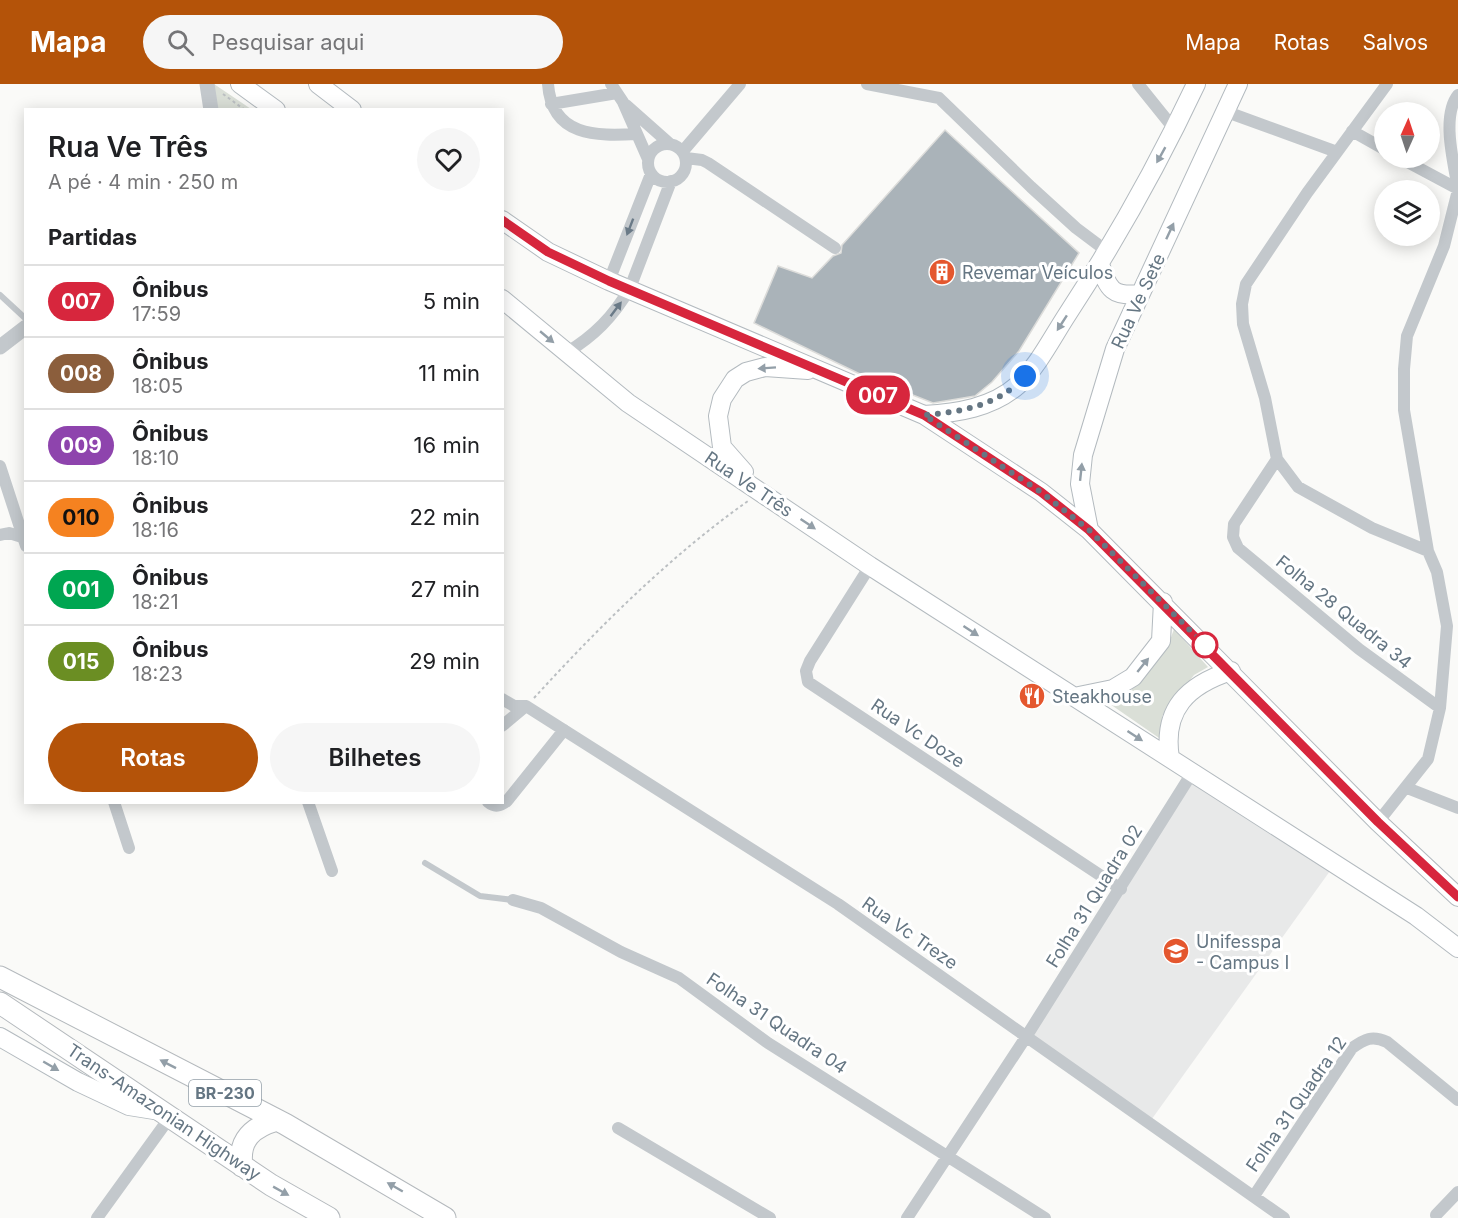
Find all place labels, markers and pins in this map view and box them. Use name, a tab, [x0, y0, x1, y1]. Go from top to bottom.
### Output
building icon: Revemar Veículos	[927, 257, 957, 287]
place label: Revemar Veículos	[962, 262, 1113, 283]
unlabelled marker	[1192, 632, 1218, 658]
restaurant icon: Steakhouse	[1017, 681, 1047, 711]
place label: Steakhouse	[1052, 686, 1152, 707]
place label: Unifesspa - Campus I	[1196, 931, 1289, 973]
school or university icon: Unifesspa - Campus I	[1161, 936, 1191, 966]

